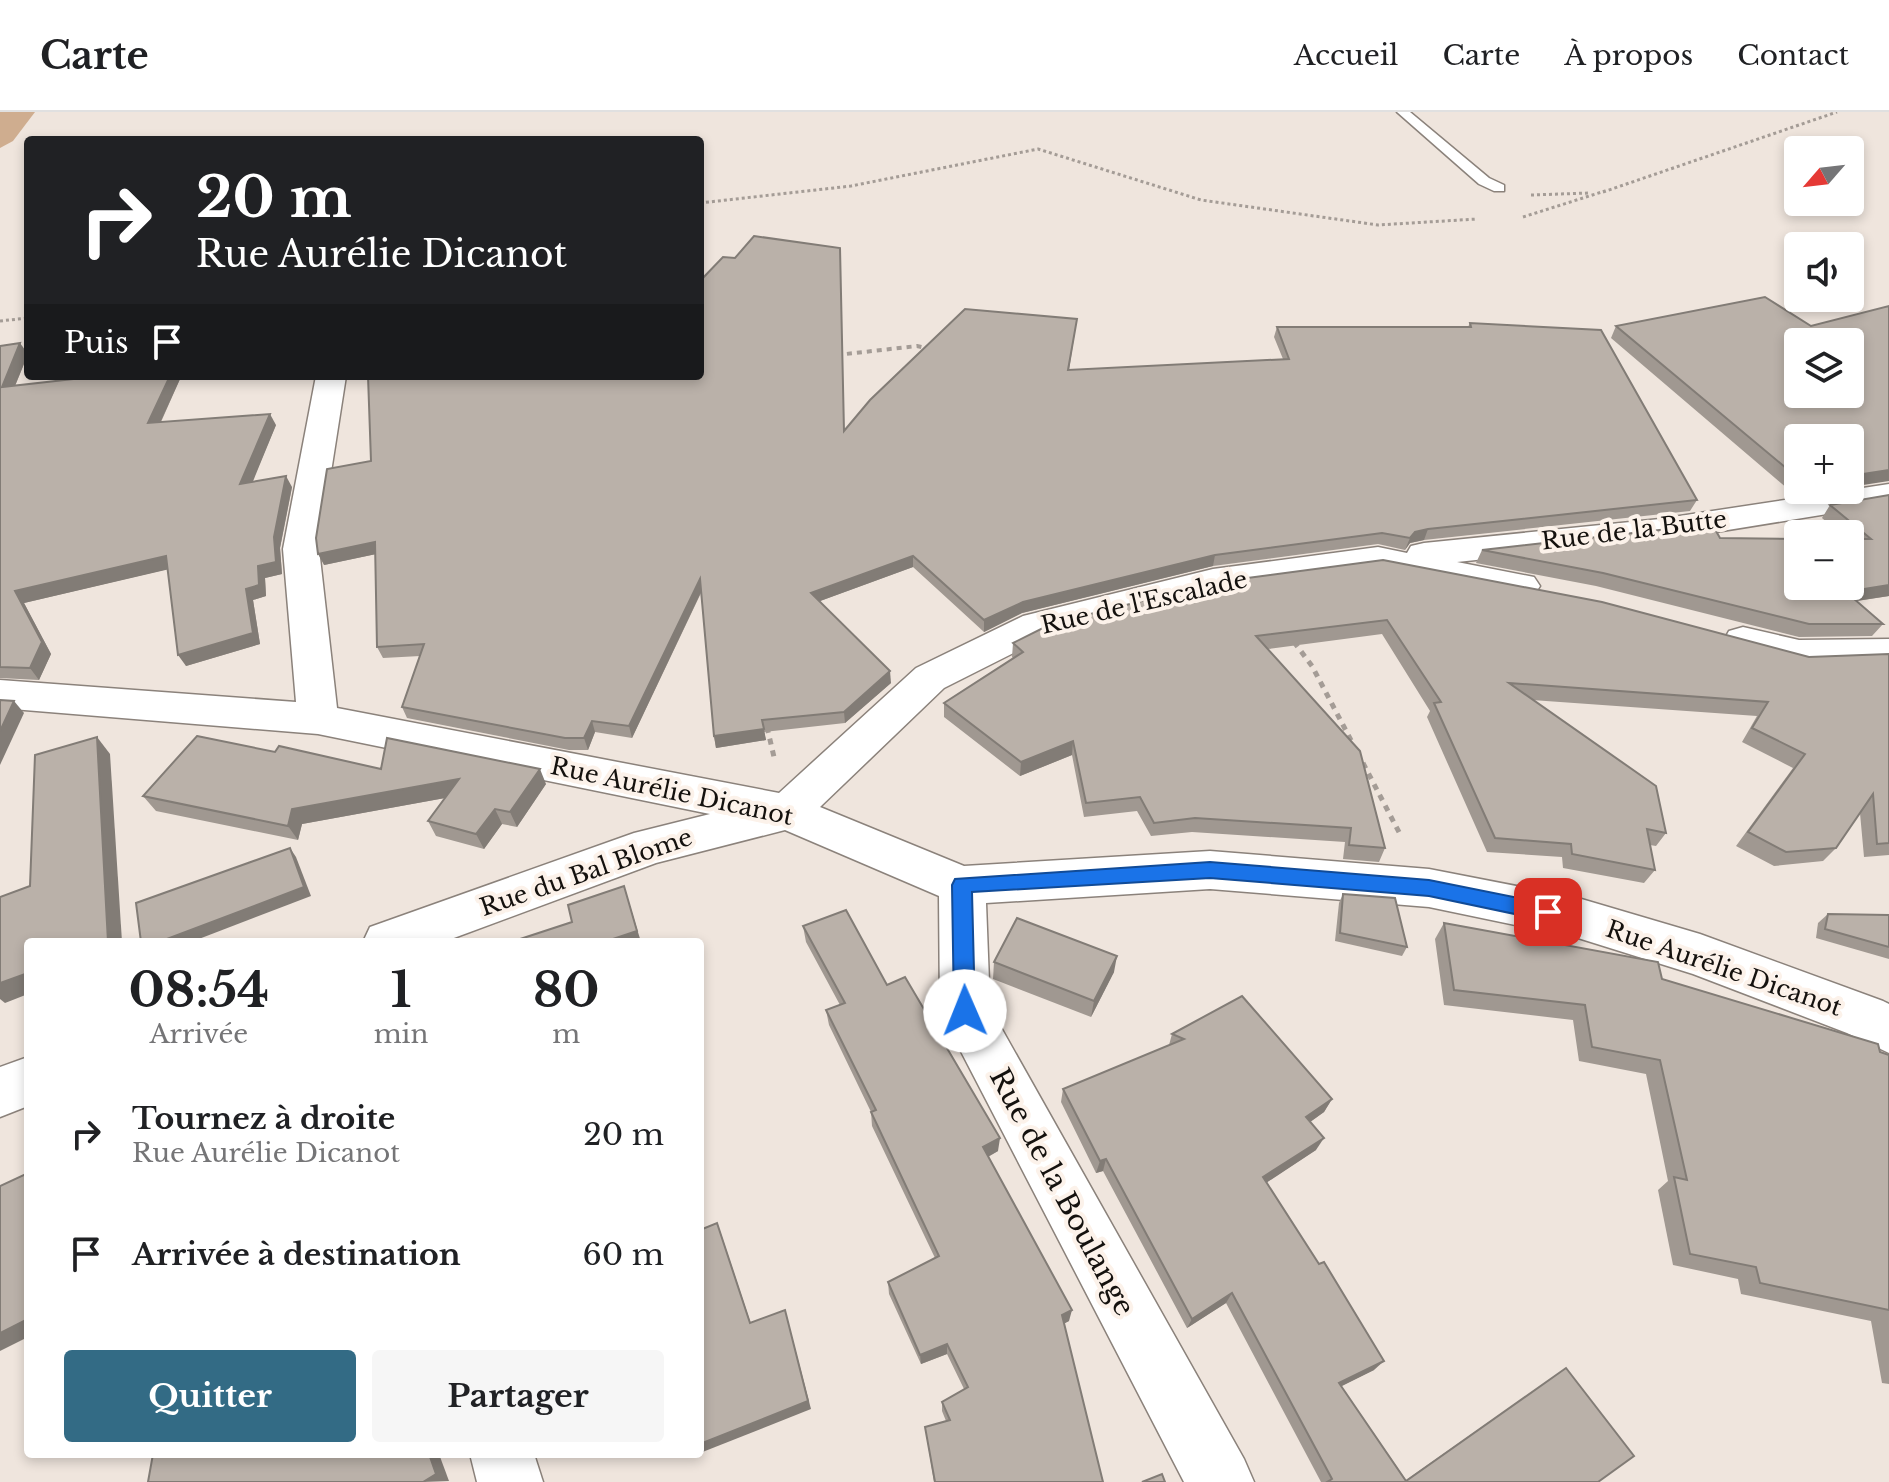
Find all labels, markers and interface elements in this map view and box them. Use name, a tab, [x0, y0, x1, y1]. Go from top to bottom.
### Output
text: Carte	[40, 32, 149, 79]
text: Accueil	[1294, 38, 1398, 73]
text: Carte	[1442, 38, 1520, 73]
text: À propos	[1564, 38, 1693, 73]
text: Contact	[1737, 38, 1849, 73]
north arrow	[1784, 136, 1864, 216]
map controls	[1784, 136, 1864, 600]
text: 20 m	[196, 163, 352, 232]
icon: right	[64, 168, 168, 272]
text: Rue Aurélie Dicanot	[196, 232, 567, 277]
button: sound	[1784, 232, 1864, 312]
icon: arrive	[145, 320, 189, 364]
text: Puis	[64, 324, 129, 361]
button: layers	[1784, 328, 1864, 408]
button: +	[1784, 424, 1864, 504]
street label: Rue de la Butte	[1540, 504, 1728, 556]
button: −	[1784, 520, 1864, 600]
street label: Rue de l'Escalade	[1038, 564, 1250, 640]
street label: Rue Aurélie Dicanot	[548, 751, 796, 831]
street label: Rue du Bal Blome	[476, 822, 696, 922]
pin	[1514, 878, 1582, 946]
icon: arrive	[1526, 890, 1570, 934]
street label: Rue Aurélie Dicanot	[1602, 914, 1846, 1022]
text: 08:54	[128, 960, 269, 1020]
text: 1	[391, 960, 411, 1020]
text: 80	[533, 960, 600, 1020]
position arrow	[923, 969, 1007, 1053]
text: Arrivée	[149, 1018, 248, 1050]
text: min	[374, 1018, 428, 1050]
text: m	[552, 1018, 580, 1050]
street label: Rue de la Boulange	[982, 1062, 1142, 1322]
text: Tournez à droite	[132, 1100, 395, 1137]
icon: right	[64, 1112, 108, 1156]
text: 20 m	[583, 1116, 664, 1153]
text: Rue Aurélie Dicanot	[132, 1137, 400, 1169]
icon: arrive	[64, 1232, 108, 1276]
text: Arrivée à destination	[132, 1236, 461, 1273]
text: 60 m	[582, 1236, 664, 1273]
button: Quitter	[64, 1350, 356, 1442]
button: Partager	[372, 1350, 664, 1442]

